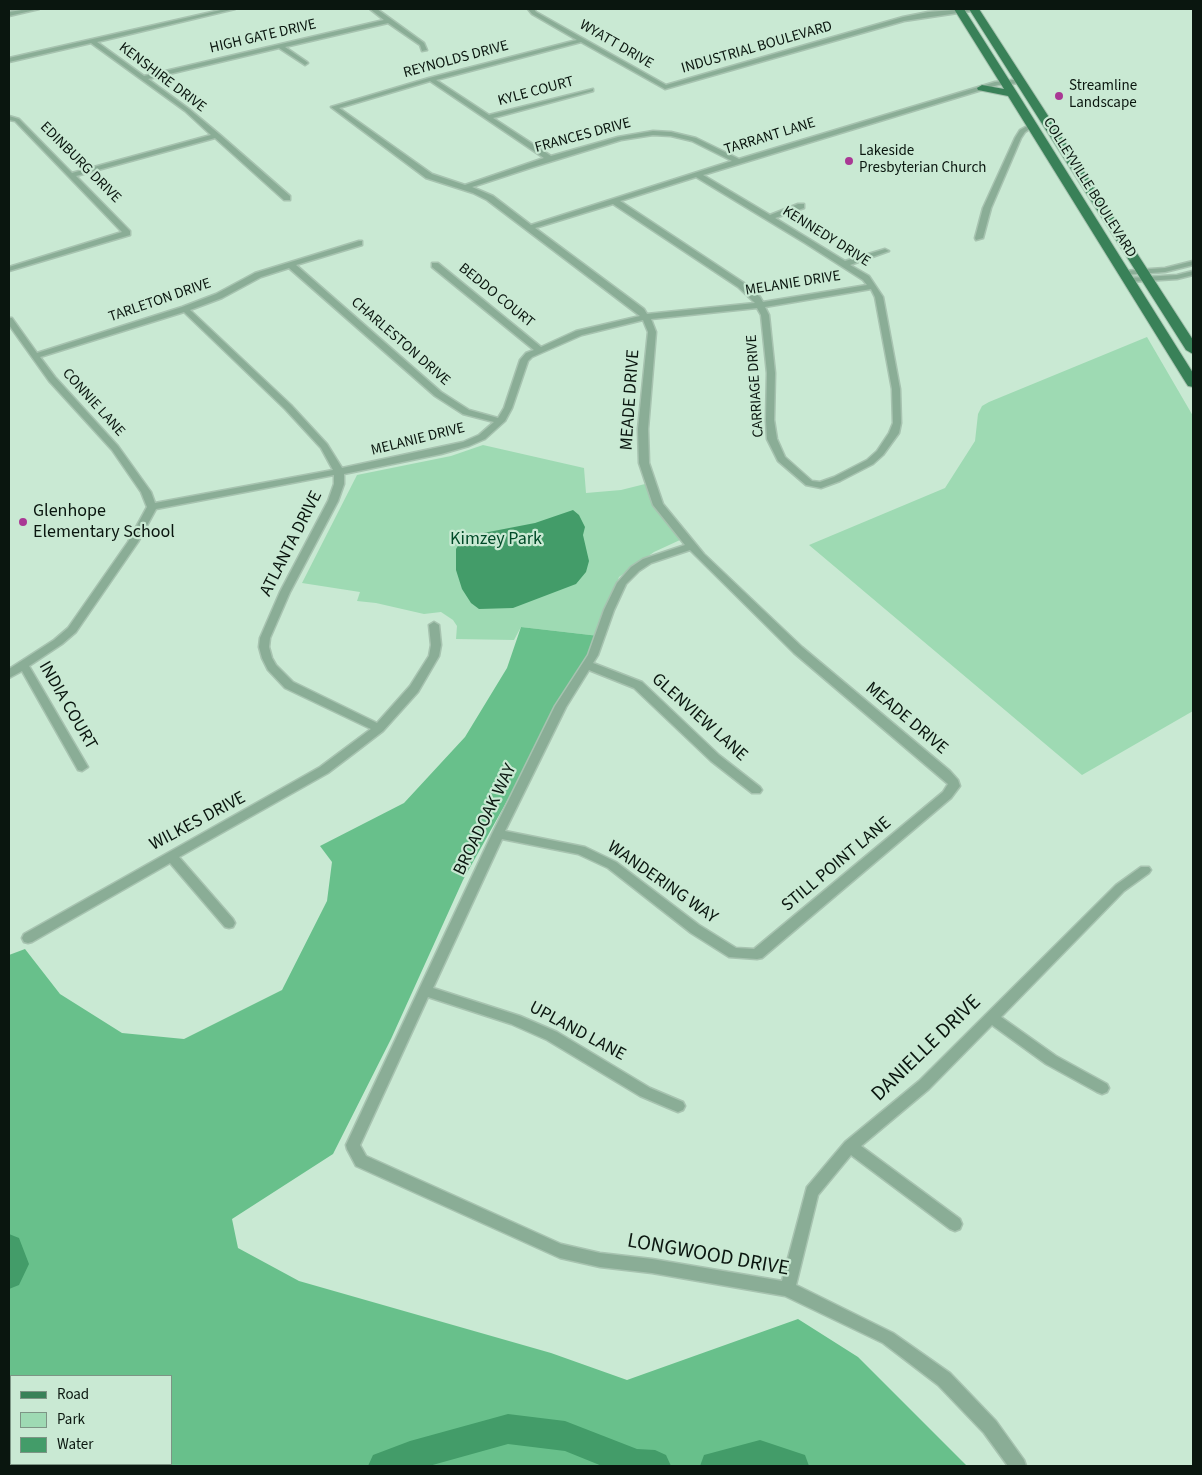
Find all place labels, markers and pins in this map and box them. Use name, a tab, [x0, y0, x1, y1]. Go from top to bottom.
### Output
place label: Streamline Landscape	[1069, 78, 1137, 113]
marker: Streamline Landscape	[1053, 90, 1065, 102]
place label: Lakeside Presbyterian Church	[859, 143, 986, 178]
marker: Lakeside Presbyterian Church	[843, 155, 855, 167]
place label: Glenhope Elementary School	[33, 501, 175, 544]
marker: Glenhope Elementary School	[17, 516, 29, 528]

